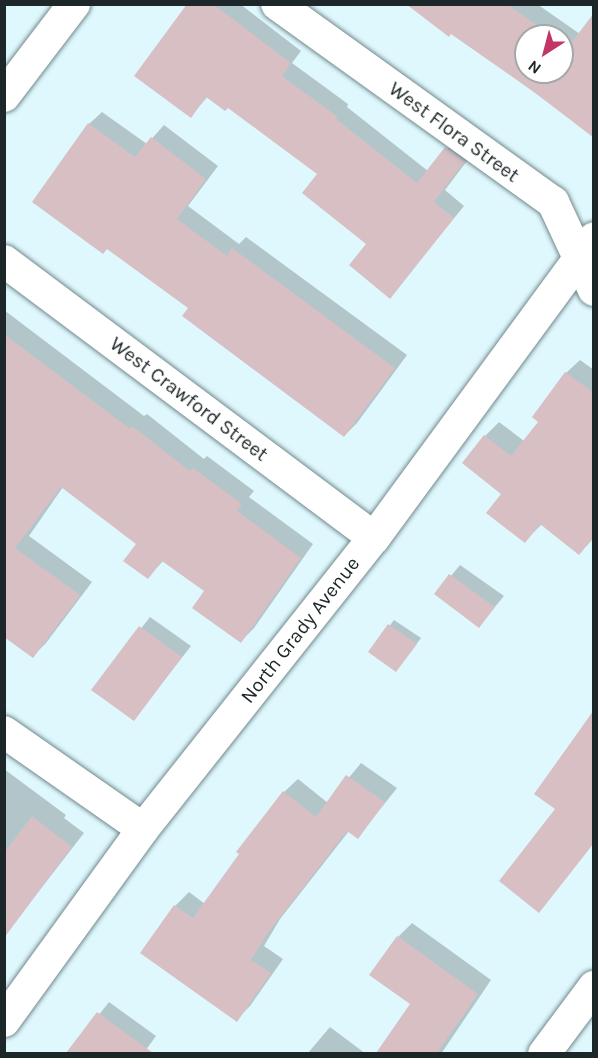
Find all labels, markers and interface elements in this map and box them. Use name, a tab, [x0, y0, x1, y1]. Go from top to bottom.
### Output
north arrow	[514, 24, 574, 84]
text: N	[524, 56, 545, 78]
street label: West Flora Street	[384, 77, 524, 187]
street label: West Crawford Street	[105, 332, 273, 466]
street label: North Grady Avenue	[235, 552, 365, 708]

